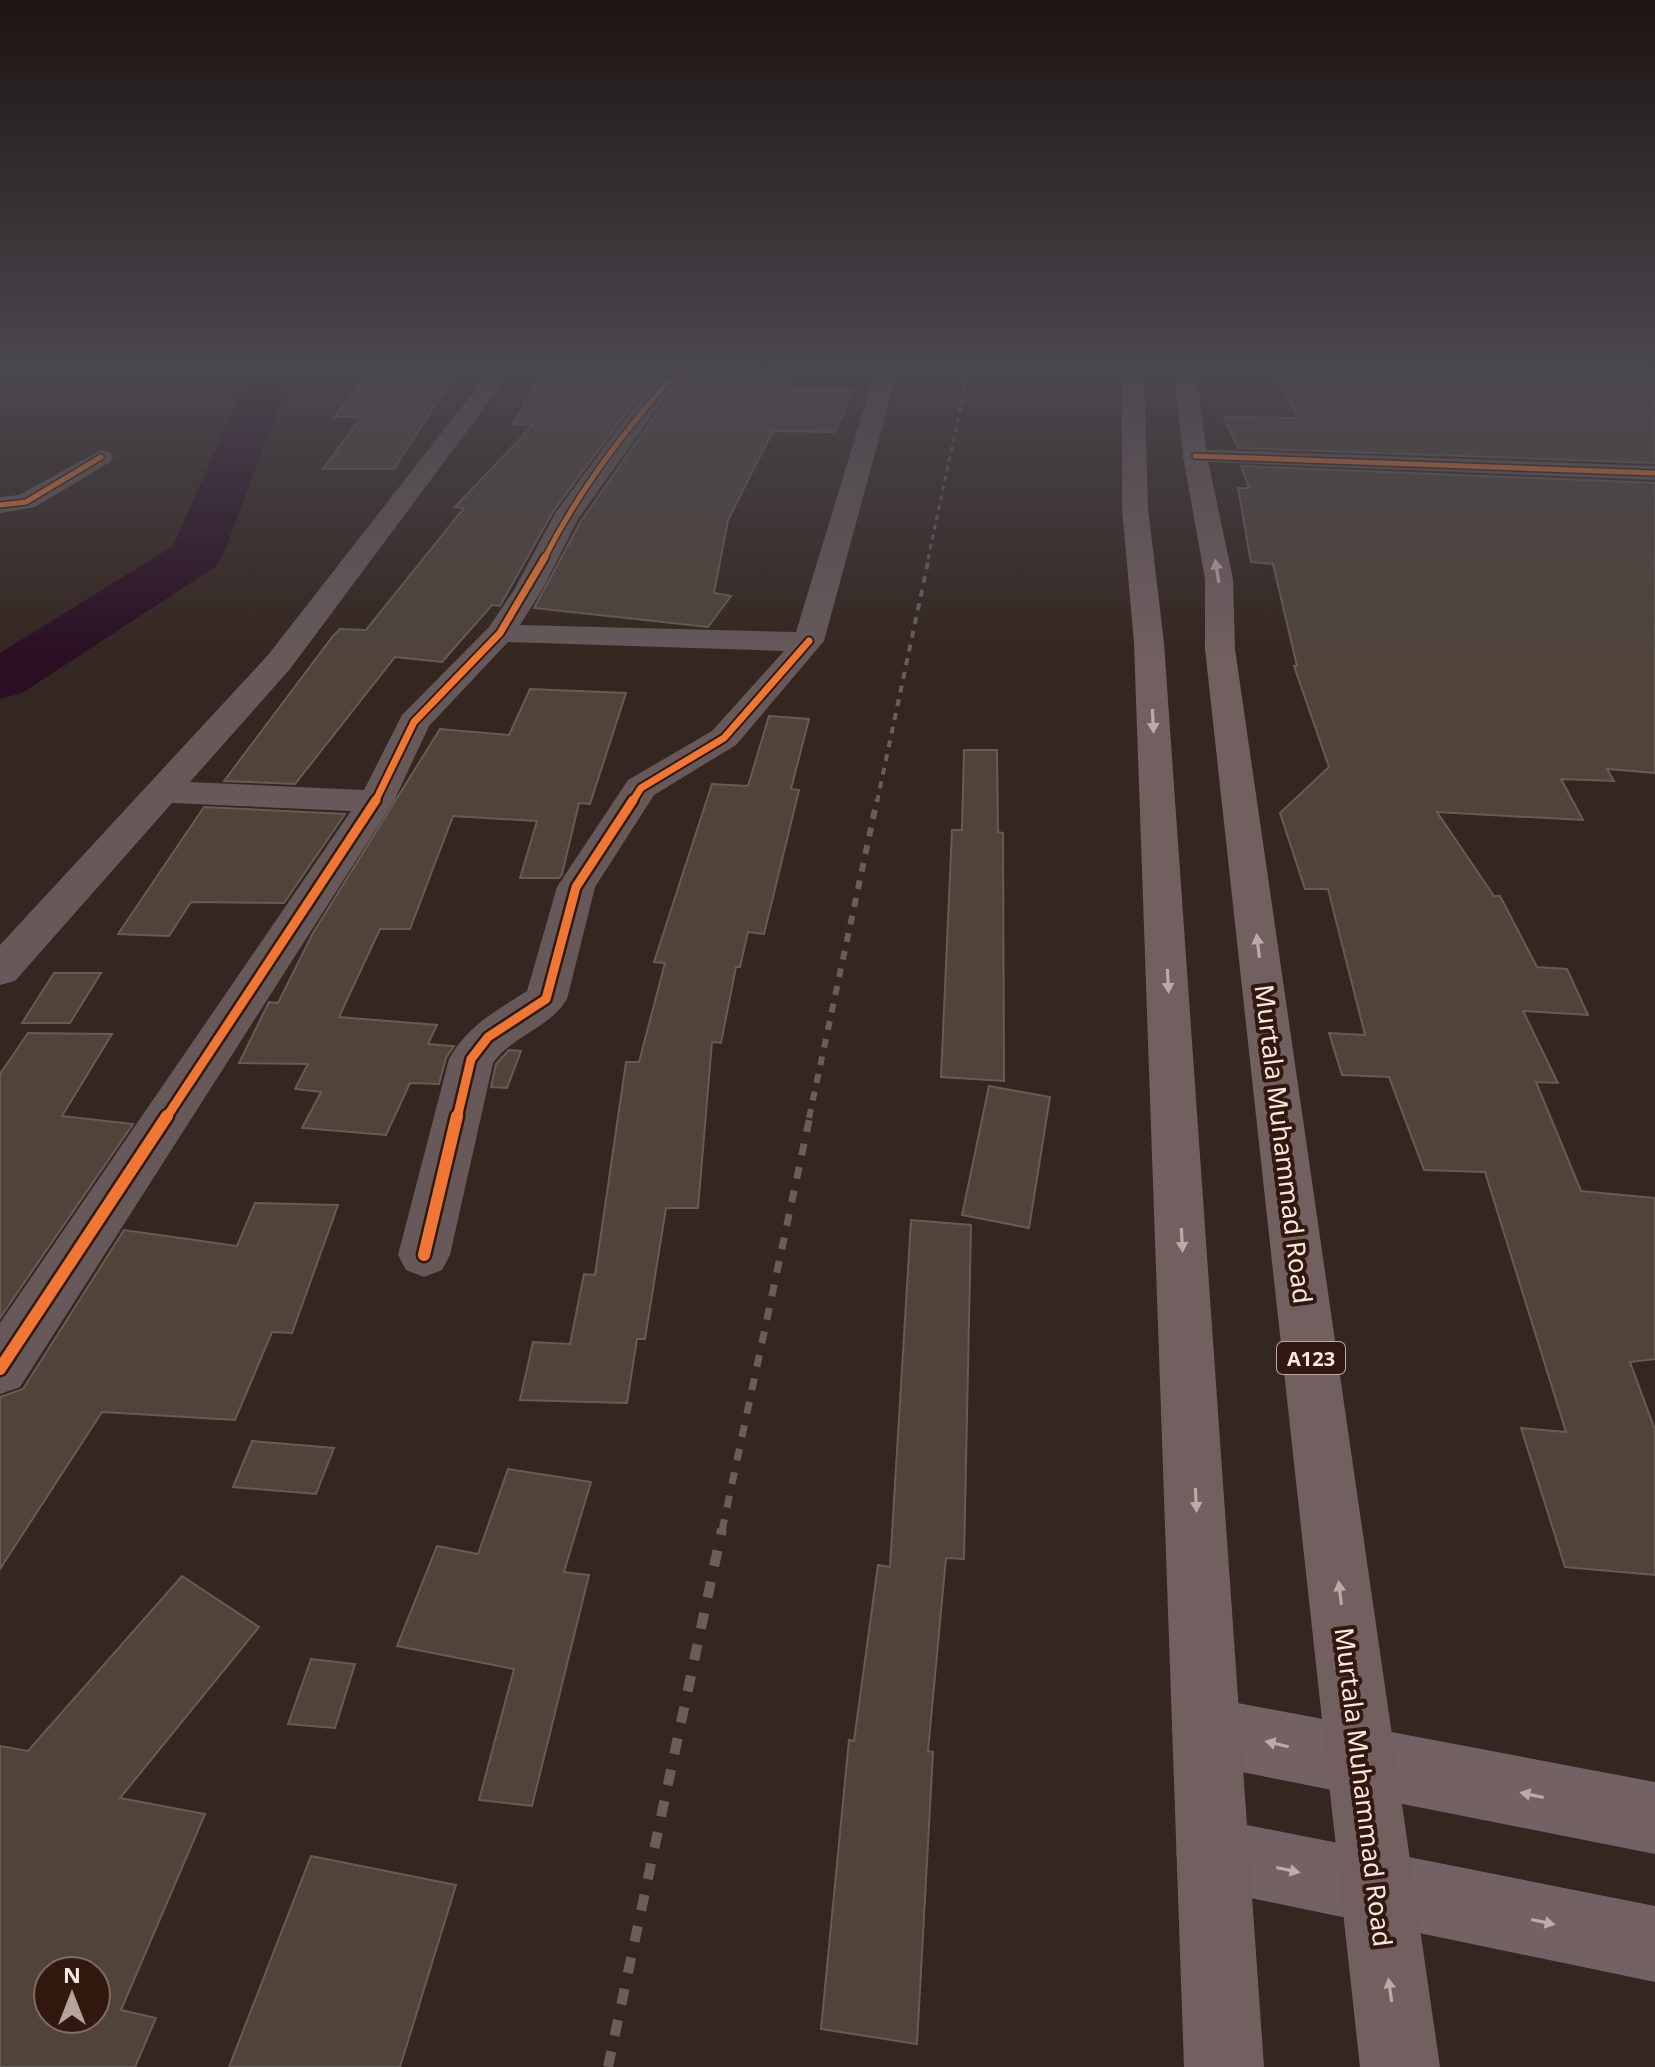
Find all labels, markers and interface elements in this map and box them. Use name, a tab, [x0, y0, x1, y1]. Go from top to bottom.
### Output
one-way arrow	[1211, 559, 1223, 584]
one-way arrow	[1147, 709, 1160, 734]
one-way arrow	[1251, 933, 1264, 958]
one-way arrow	[1161, 969, 1174, 994]
street label: Murtala Muhammad Road	[1247, 982, 1321, 1306]
one-way arrow	[1176, 1228, 1189, 1253]
road number: A123	[1277, 1342, 1345, 1374]
one-way arrow	[1190, 1488, 1203, 1513]
one-way arrow	[1333, 1580, 1346, 1605]
street label: Murtala Muhammad Road	[1327, 1625, 1401, 1949]
one-way arrow	[1264, 1737, 1289, 1750]
one-way arrow	[1519, 1788, 1544, 1801]
one-way arrow	[1276, 1865, 1301, 1877]
one-way arrow	[1530, 1916, 1555, 1928]
north arrow	[32, 1955, 112, 2035]
text: N	[63, 1959, 81, 1989]
one-way arrow	[1383, 1977, 1396, 2002]

